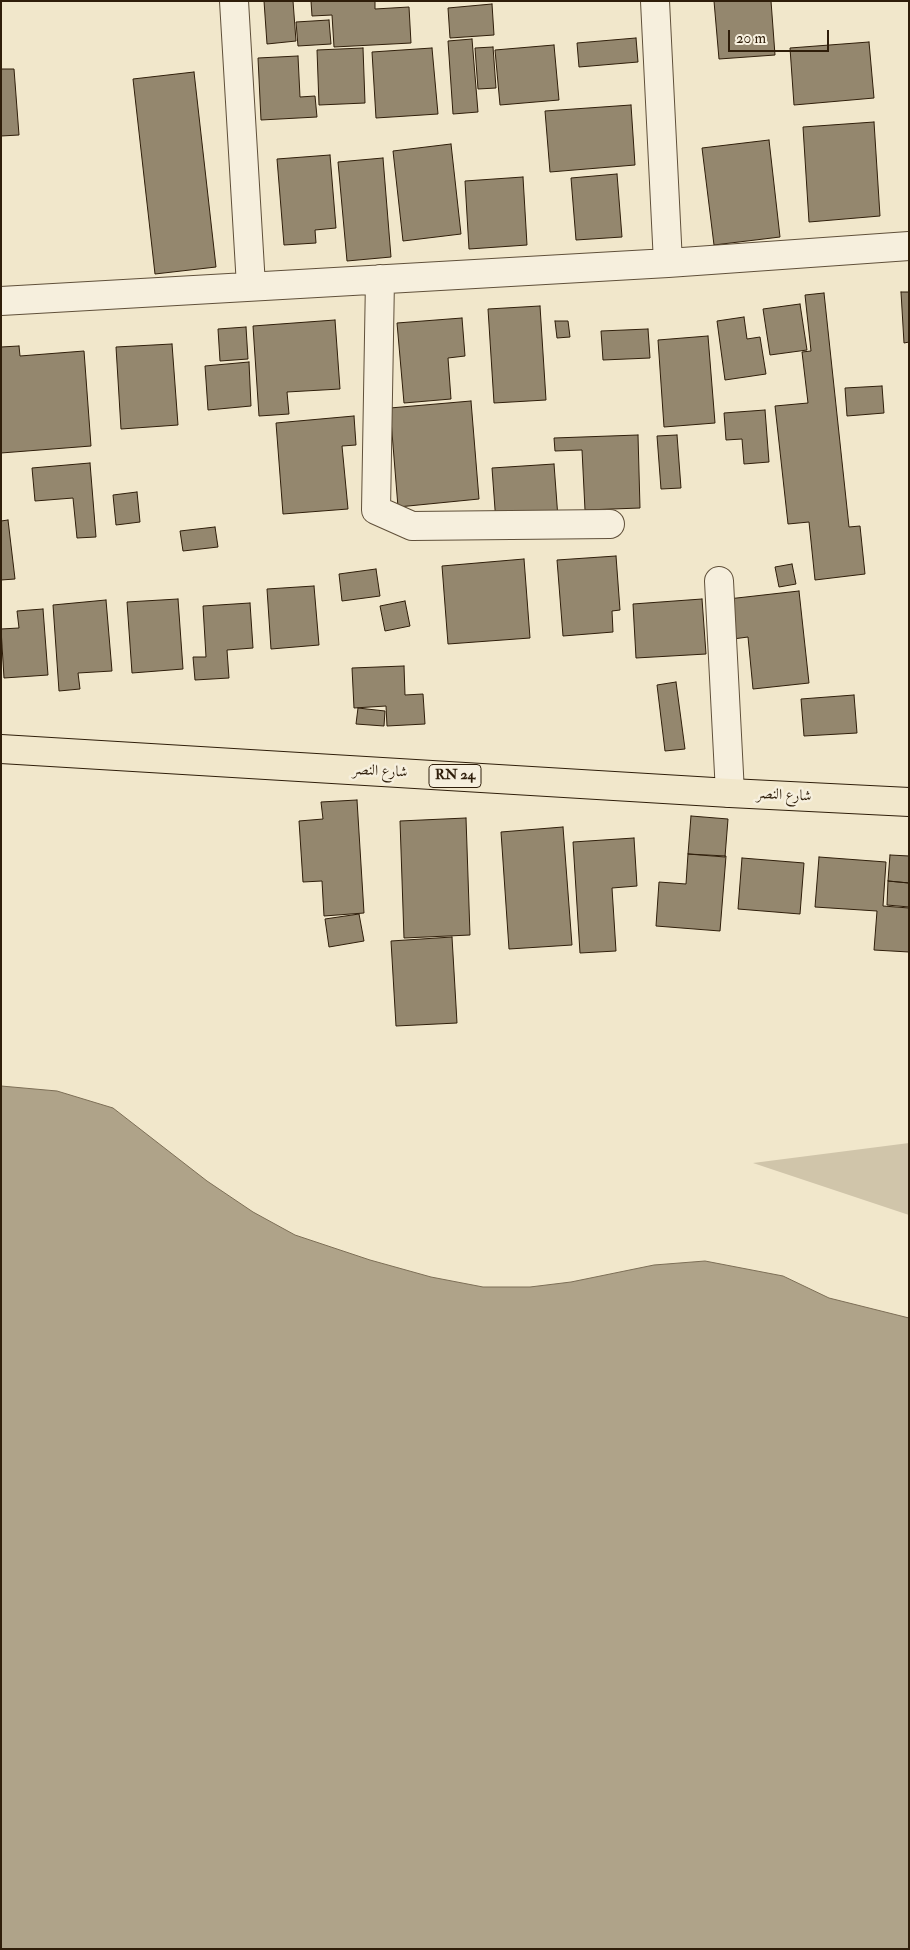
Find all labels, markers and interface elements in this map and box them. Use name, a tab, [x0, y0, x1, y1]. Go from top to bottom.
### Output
scale bar	[730, 20, 831, 52]
text: 20 m	[736, 29, 766, 48]
street label: شارع النصر	[352, 762, 408, 782]
road number: RN 24	[429, 764, 481, 788]
street label: شارع النصر	[756, 786, 812, 806]

